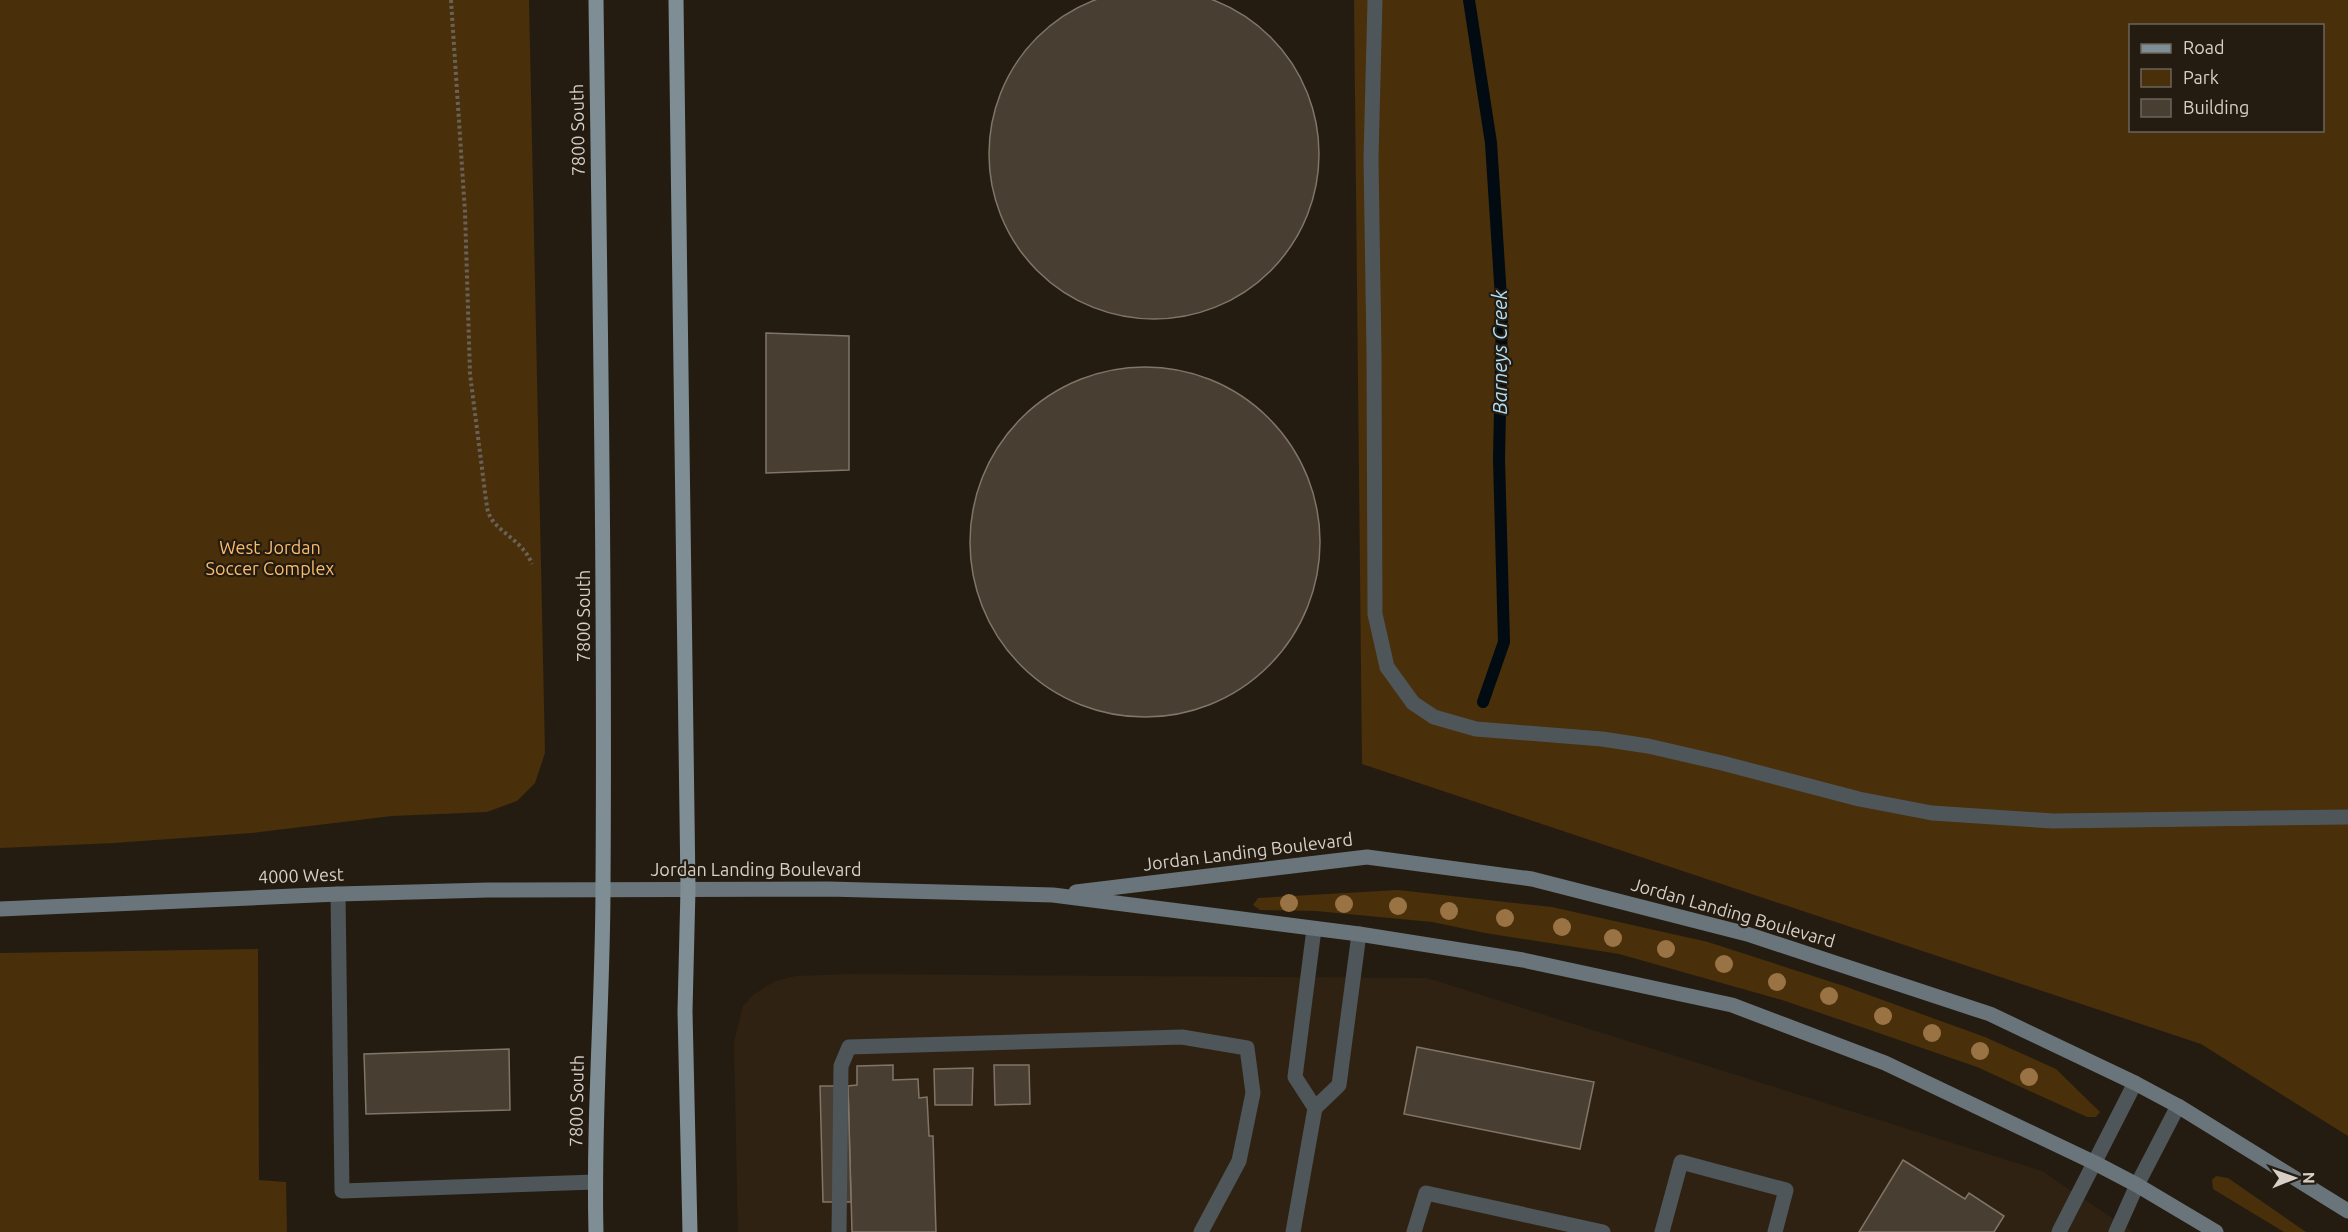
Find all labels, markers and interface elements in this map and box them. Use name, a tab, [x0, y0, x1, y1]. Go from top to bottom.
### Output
legend	[2129, 24, 2324, 132]
text: Road	[2183, 37, 2225, 57]
text: Park	[2183, 67, 2219, 87]
street label: 7800 South	[566, 84, 588, 176]
text: Building	[2183, 97, 2249, 117]
water label: Barneys Creek	[1488, 289, 1511, 415]
park label: West Jordan Soccer Complex	[206, 537, 334, 578]
street label: 7800 South	[573, 570, 593, 662]
street label: Jordan Landing Boulevard	[1142, 828, 1354, 874]
street label: Jordan Landing Boulevard	[651, 859, 861, 879]
street label: 4000 West	[258, 864, 344, 886]
street label: Jordan Landing Boulevard	[1629, 873, 1837, 951]
street label: 7800 South	[565, 1055, 587, 1147]
north arrow	[2264, 1148, 2324, 1208]
text: N	[2300, 1172, 2318, 1184]

